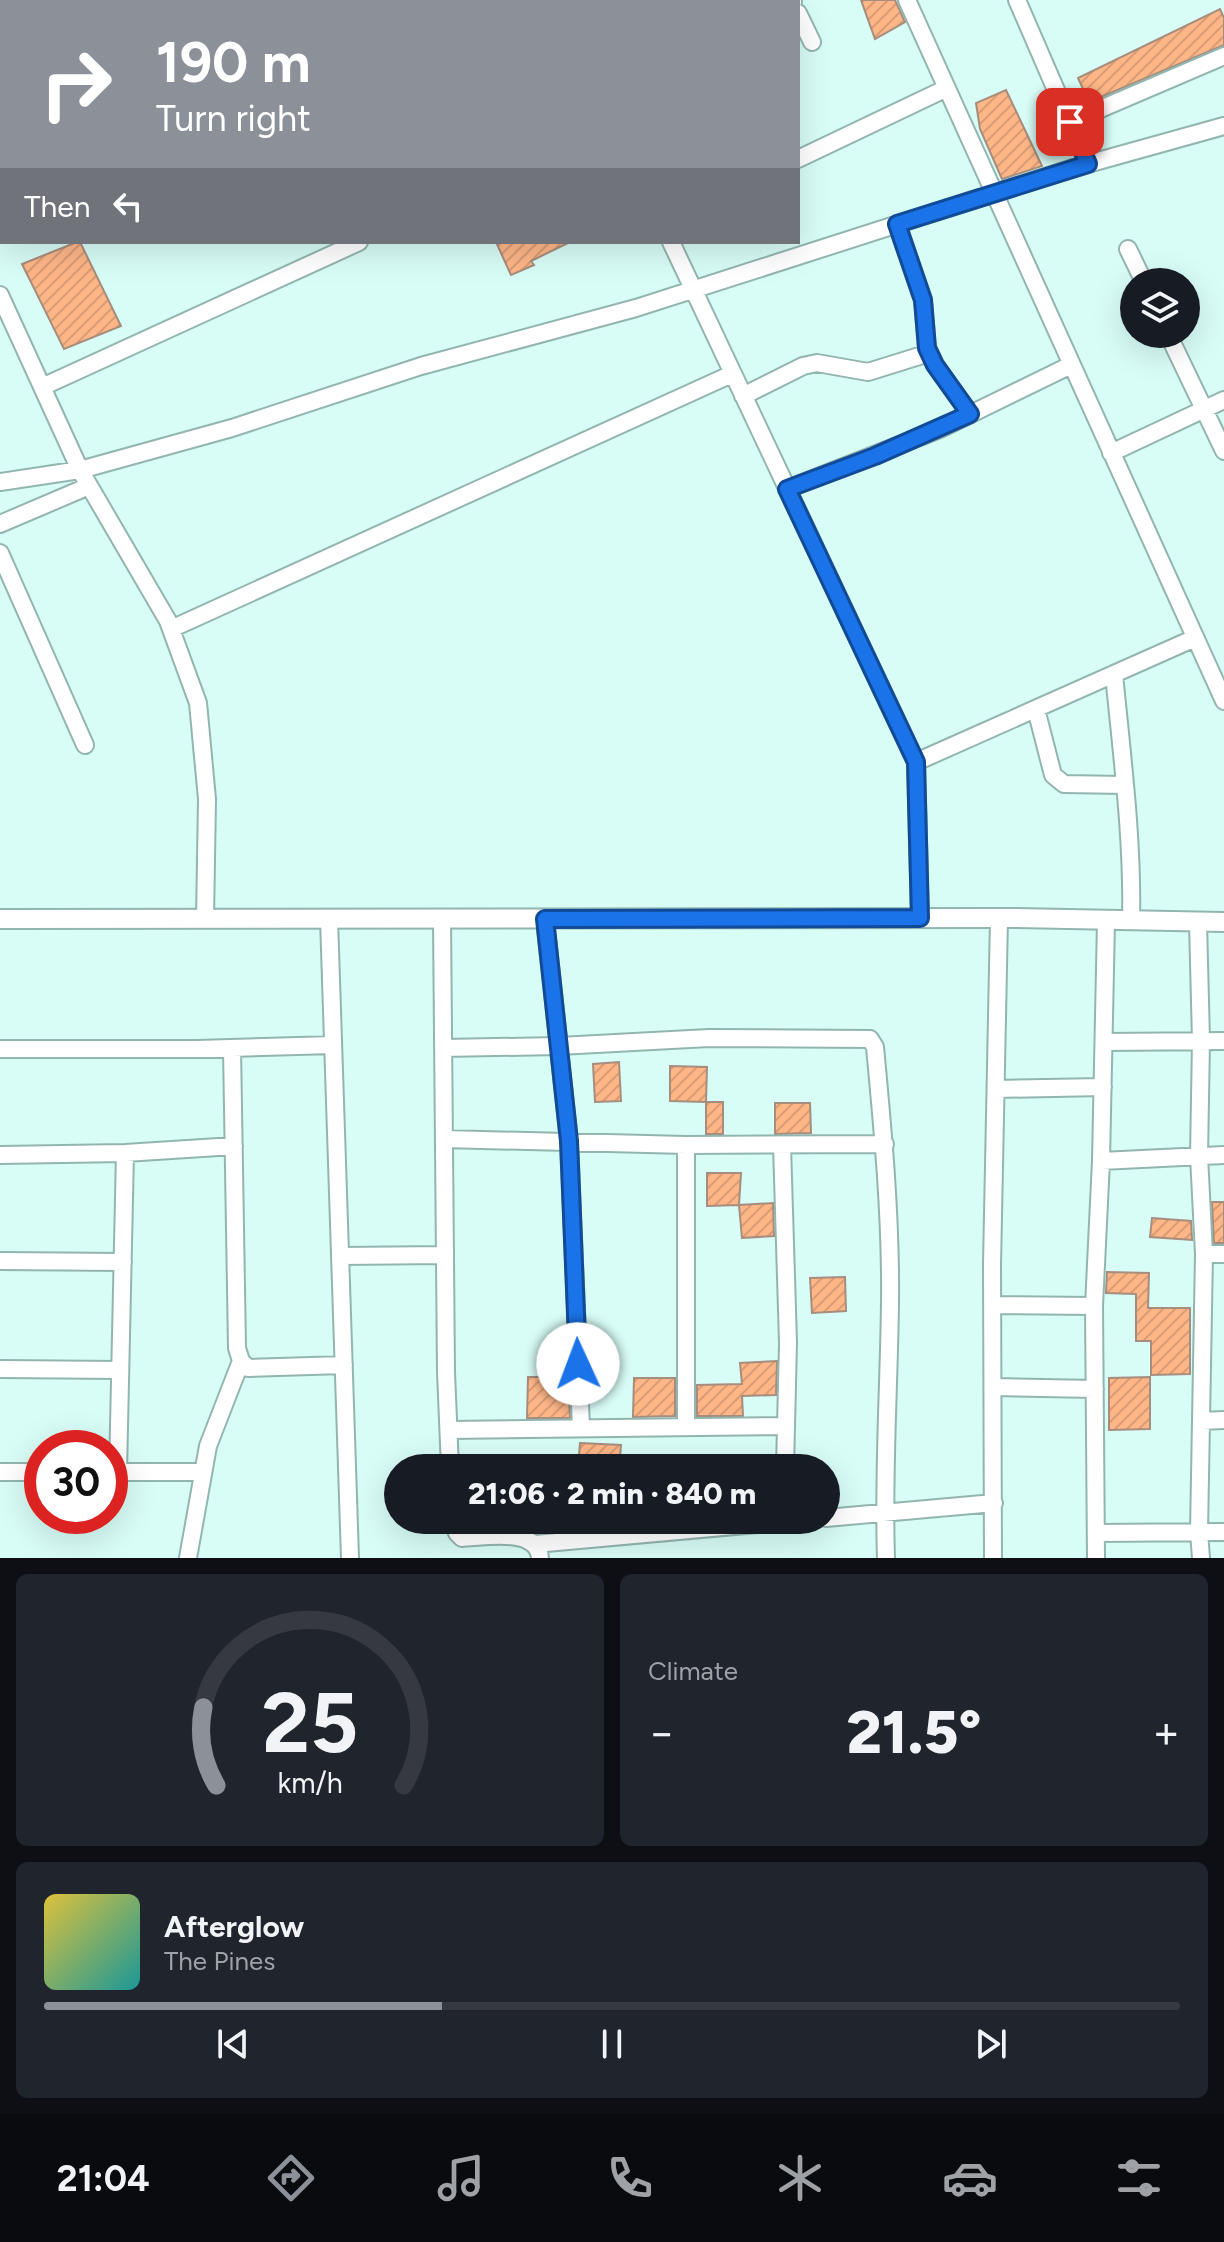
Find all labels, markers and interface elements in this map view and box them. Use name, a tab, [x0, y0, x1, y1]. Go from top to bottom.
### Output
text: 190 m	[156, 29, 311, 96]
icon: right	[24, 32, 128, 136]
pin	[1036, 88, 1104, 156]
text: Turn right	[156, 97, 311, 140]
icon: arrive	[1048, 100, 1092, 144]
icon: left	[106, 184, 150, 228]
text: Then	[24, 188, 90, 225]
map controls	[1120, 268, 1200, 348]
button: layers	[1120, 268, 1200, 348]
position arrow	[536, 1322, 620, 1406]
speed limit sign: 30	[24, 1430, 128, 1534]
text: 21:06 · 2 min · 840 m	[468, 1475, 756, 1512]
text: Climate	[648, 1655, 738, 1687]
text: 25	[262, 1673, 358, 1773]
text: 21.5°	[847, 1696, 981, 1768]
text: −	[648, 1706, 675, 1759]
text: +	[1153, 1706, 1180, 1759]
text: km/h	[277, 1766, 343, 1800]
text: Afterglow	[164, 1908, 304, 1945]
text: The Pines	[164, 1945, 275, 1977]
icon: previous	[211, 2022, 255, 2066]
icon: pause	[590, 2022, 634, 2066]
icon: next	[969, 2022, 1013, 2066]
icon: directions	[263, 2150, 319, 2206]
icon: music	[433, 2150, 489, 2206]
icon: phone	[602, 2150, 658, 2206]
icon: climate	[772, 2150, 828, 2206]
icon: car	[942, 2150, 998, 2206]
icon: filters	[1111, 2150, 1167, 2206]
text: 21:04	[57, 2157, 150, 2200]

